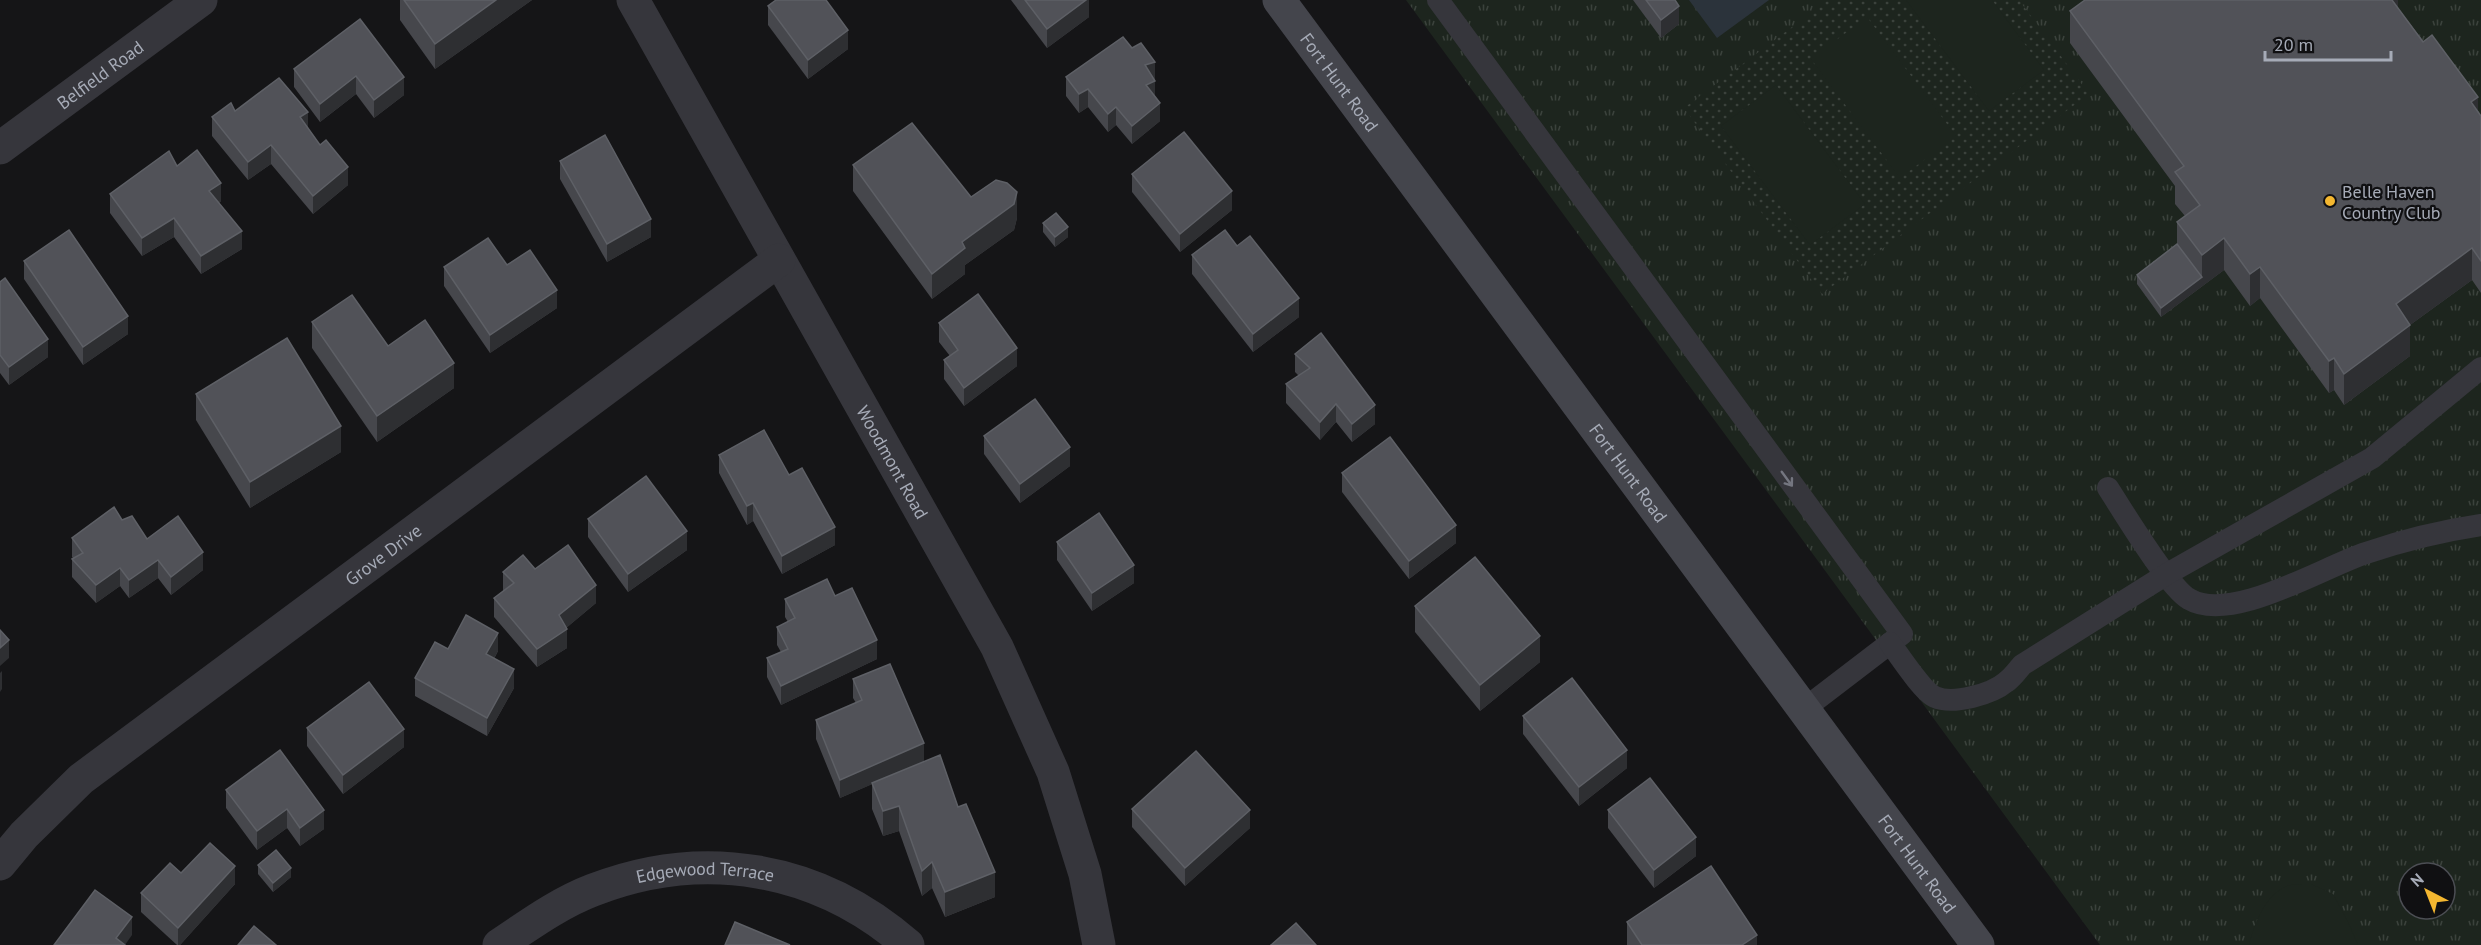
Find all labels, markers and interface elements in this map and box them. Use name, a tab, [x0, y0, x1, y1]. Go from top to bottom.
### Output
scale bar	[2265, 24, 2391, 62]
street label: Fort Hunt Road	[1296, 28, 1384, 136]
text: 20 m	[2274, 33, 2313, 56]
street label: Belfield Road	[52, 35, 148, 114]
place label: Belle Haven Country Club	[2342, 180, 2441, 224]
marker: Belle Haven Country Club	[2323, 194, 2337, 208]
street label: Woodmont Road	[852, 401, 934, 523]
street label: Fort Hunt Road	[1585, 419, 1673, 527]
one-way arrow	[1781, 470, 1794, 486]
street label: Grove Drive	[340, 518, 426, 590]
street label: Fort Hunt Road	[1874, 809, 1962, 917]
street label: Edgewood Terrace	[634, 856, 777, 888]
north arrow	[2397, 861, 2457, 921]
text: N	[2406, 869, 2428, 891]

